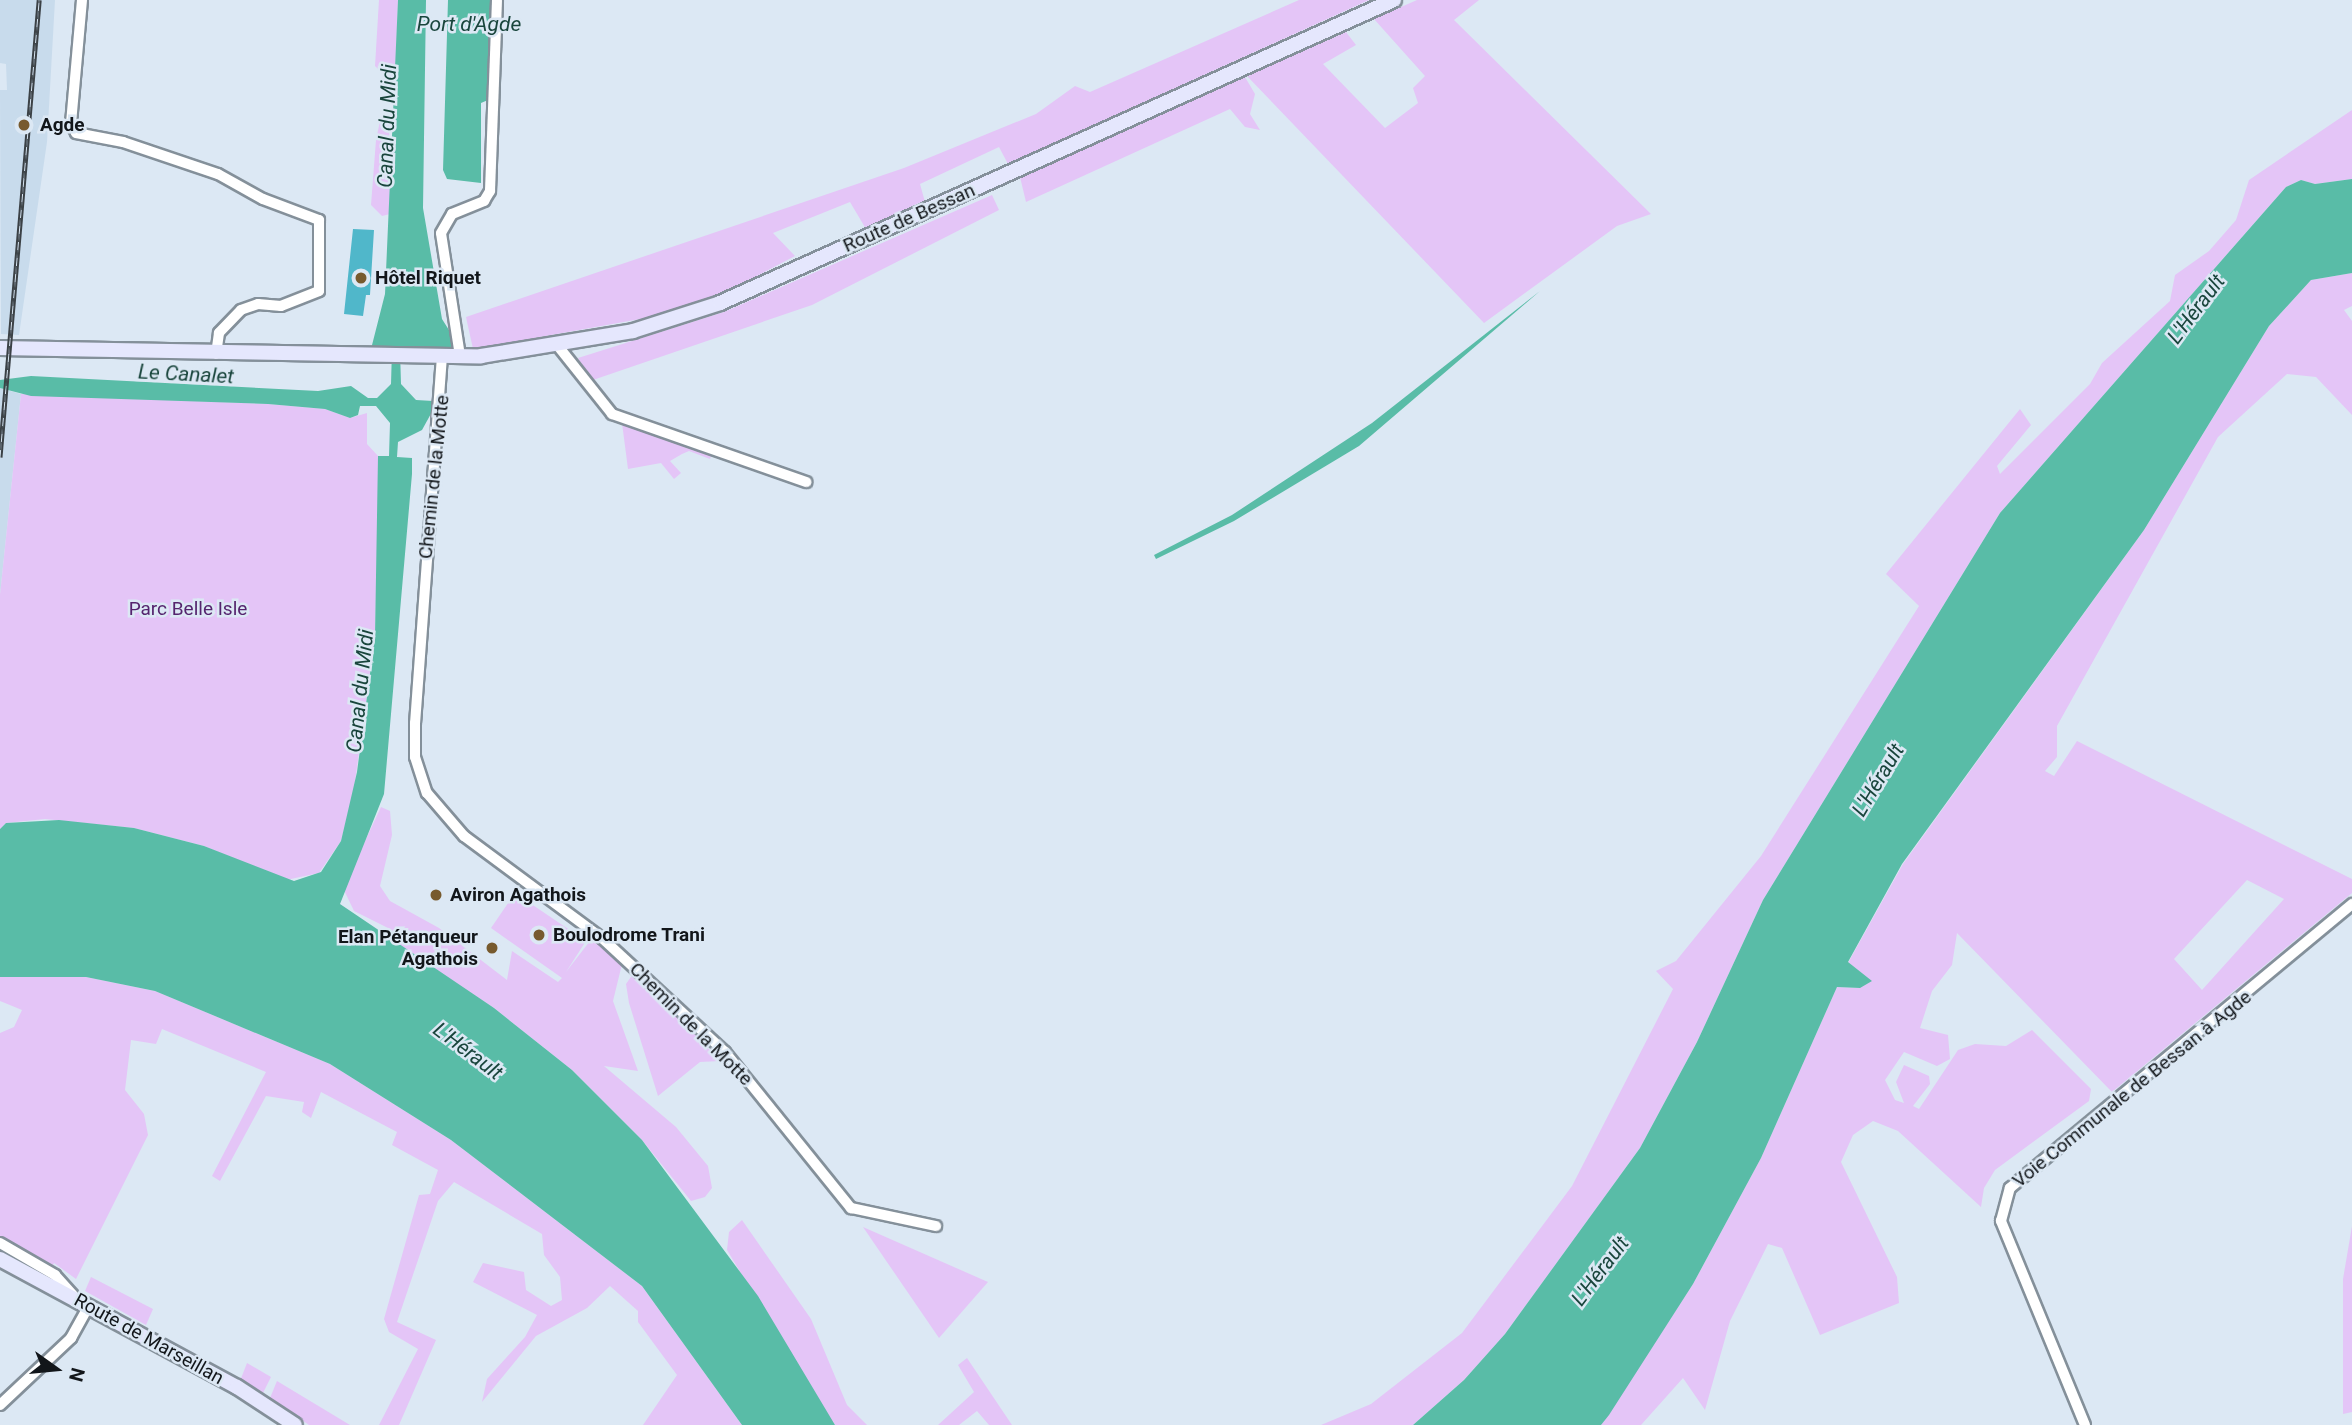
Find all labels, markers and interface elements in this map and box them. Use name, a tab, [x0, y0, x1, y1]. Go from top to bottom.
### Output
water label: Port d'Agde	[417, 11, 521, 37]
water label: Canal du Midi	[372, 64, 402, 188]
place label: Agde	[40, 114, 85, 136]
marker: Agde	[14, 115, 34, 135]
street label: Route de Bessan	[840, 179, 978, 257]
place label: Hôtel Riquet	[375, 267, 481, 289]
water label: L'Hérault	[2162, 269, 2230, 349]
marker: Hôtel Riquet	[353, 270, 369, 286]
water label: Le Canalet	[137, 359, 235, 389]
street label: Chemin de la Motte	[414, 394, 454, 560]
park label: Parc Belle Isle	[129, 598, 247, 620]
water label: Canal du Midi	[341, 628, 379, 754]
water label: L'Hérault	[1847, 739, 1909, 821]
place label: Aviron Agathois	[450, 884, 586, 906]
marker: Aviron Agathois	[428, 887, 444, 903]
place label: Boulodrome Trani	[553, 924, 705, 946]
place label: Elan Pétanqueur Agathois	[338, 926, 478, 970]
marker: Boulodrome Trani	[531, 927, 547, 943]
marker: Elan Pétanqueur Agathois	[484, 940, 500, 956]
street label: Chemin de la Motte	[625, 958, 757, 1090]
street label: Voie Communale de Bessan à Agde	[2008, 986, 2256, 1192]
water label: L'Hérault	[428, 1017, 508, 1085]
water label: L'Hérault	[1566, 1231, 1634, 1311]
street label: Route de Marseillan	[70, 1288, 228, 1390]
north arrow	[21, 1334, 91, 1404]
text: N	[64, 1365, 90, 1384]

